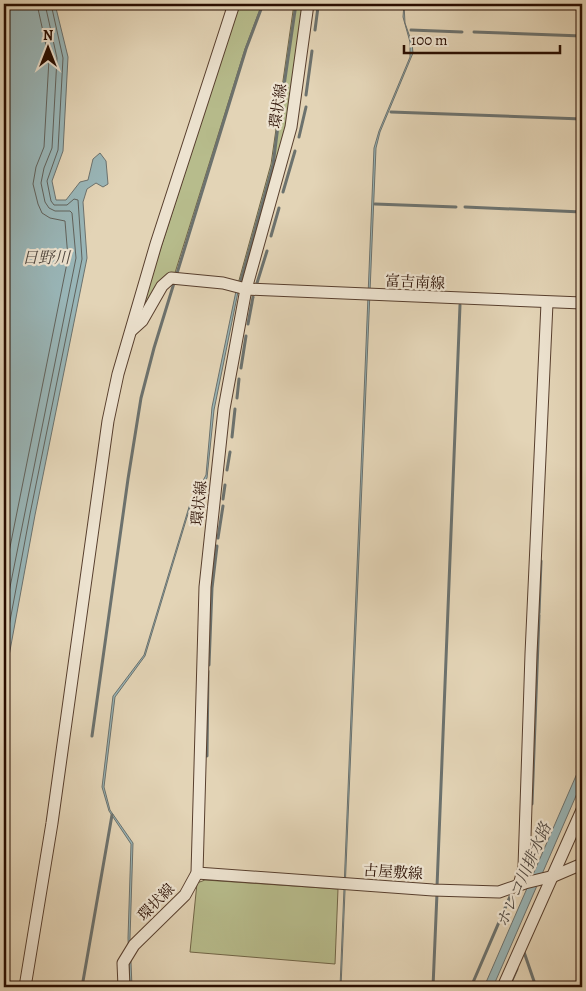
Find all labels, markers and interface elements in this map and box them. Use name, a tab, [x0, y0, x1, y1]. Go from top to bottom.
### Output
north arrow	[22, 22, 72, 72]
scale bar	[404, 22, 560, 54]
text: N	[43, 26, 53, 45]
text: 100 m	[411, 30, 448, 50]
street label: 環状線	[265, 82, 291, 130]
water label: 日野川	[22, 247, 72, 269]
street label: 富吉南線	[385, 270, 445, 294]
street label: 環状線	[187, 480, 211, 526]
water label: ホレコ川排水路	[491, 818, 557, 931]
street label: 古屋敷線	[362, 860, 424, 884]
street label: 環状線	[133, 879, 179, 925]

